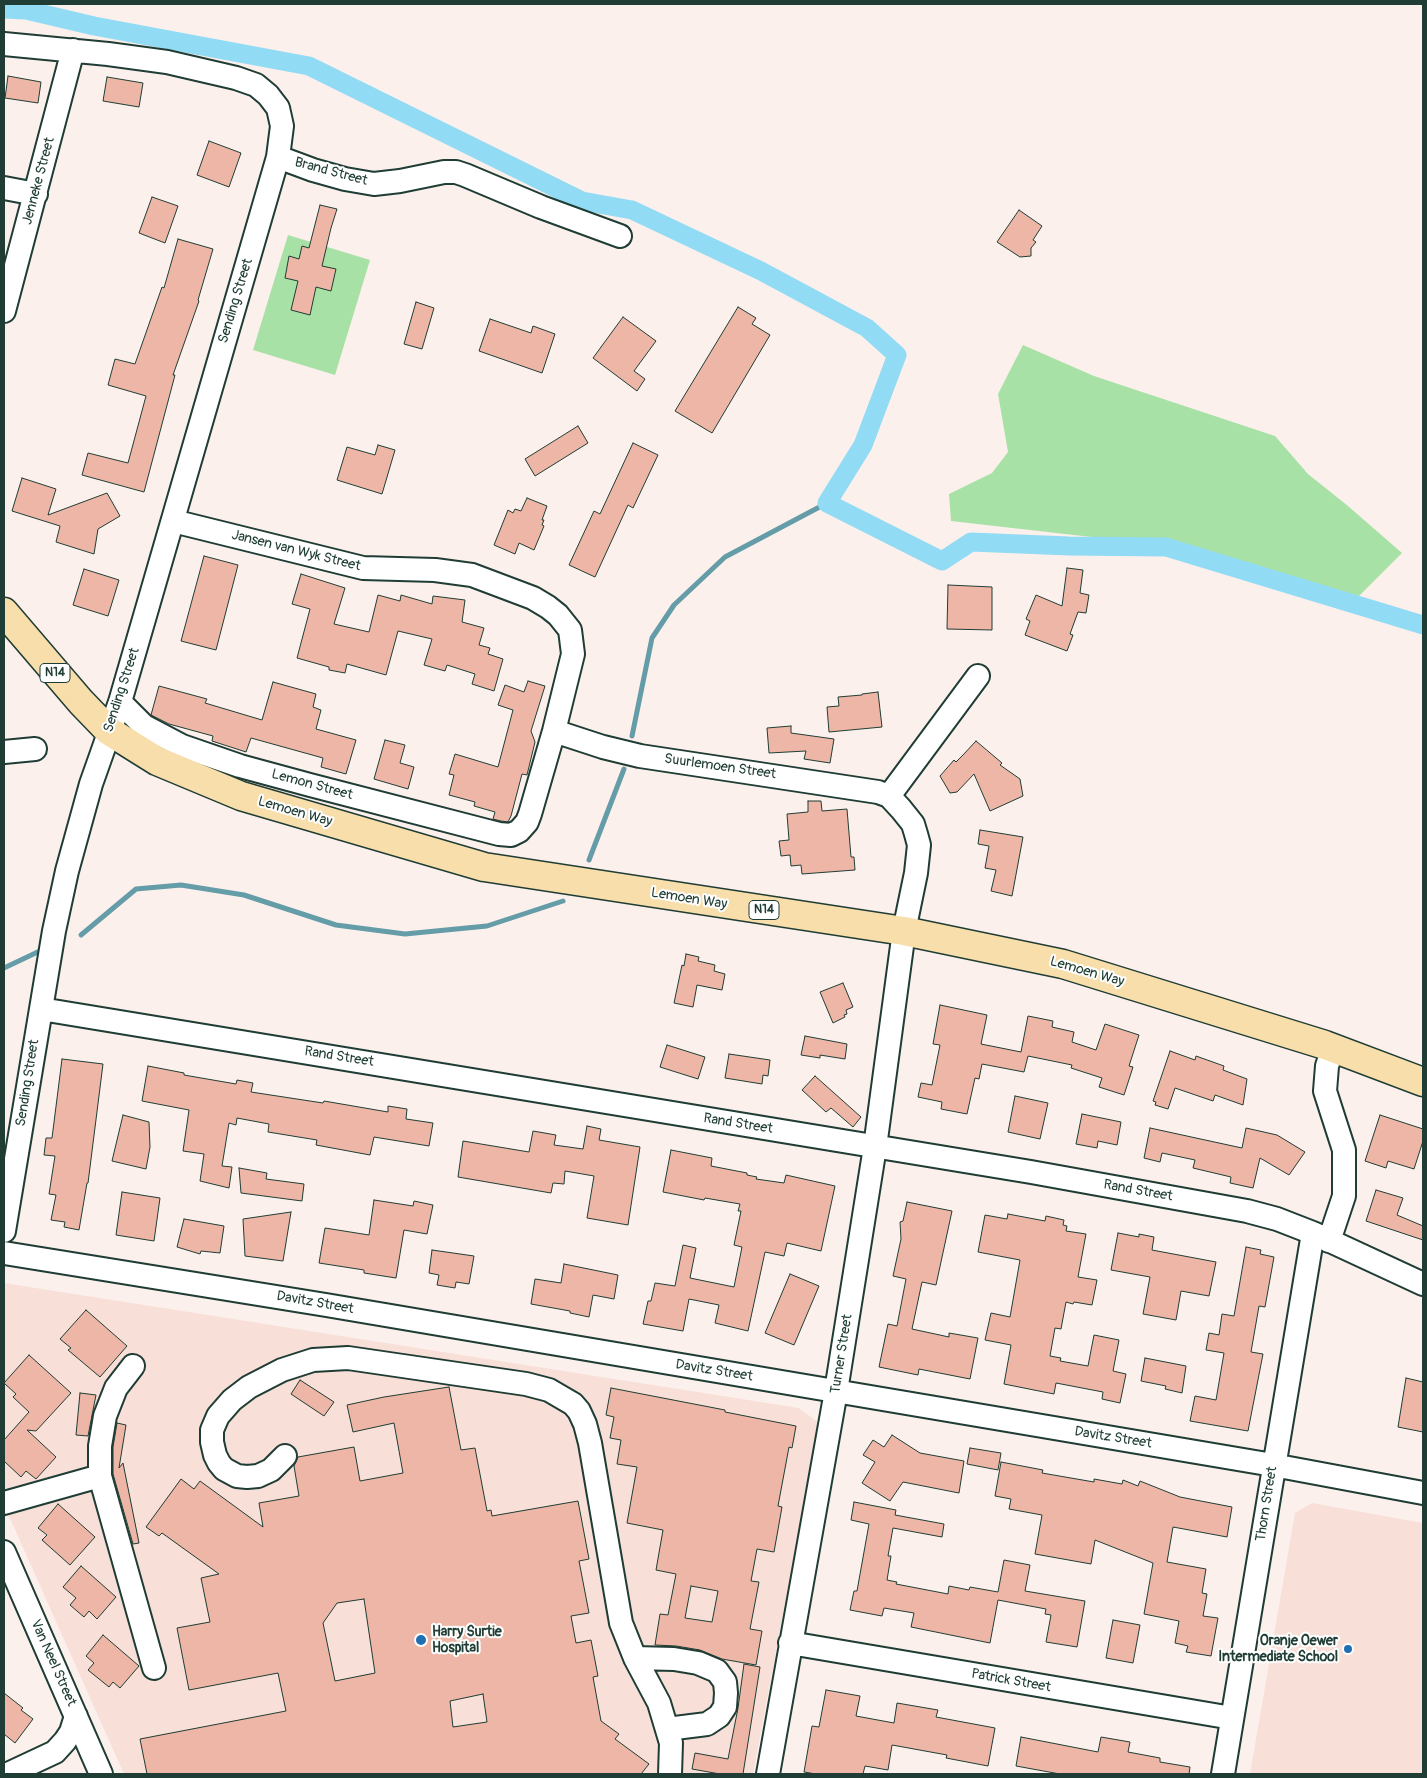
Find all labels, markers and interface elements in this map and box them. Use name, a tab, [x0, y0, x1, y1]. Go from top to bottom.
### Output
street label: Jenneke Street	[19, 135, 59, 227]
street label: Brand Street	[293, 154, 369, 190]
street label: Sending Street	[215, 257, 257, 345]
street label: Jansen van Wyk Street	[230, 527, 362, 575]
street label: Sending Street	[100, 646, 144, 734]
road number: N14	[40, 664, 70, 682]
street label: Suurlemoen Street	[663, 751, 777, 783]
street label: Lemon Street	[270, 766, 354, 804]
street label: Lemoen Way	[256, 793, 334, 831]
street label: Lemoen Way	[650, 885, 728, 913]
road number: N14	[749, 900, 779, 920]
street label: Lemoen Way	[1048, 953, 1126, 991]
street label: Sending Street	[13, 1038, 43, 1128]
street label: Rand Street	[303, 1043, 375, 1071]
street label: Rand Street	[702, 1110, 774, 1138]
street label: Rand Street	[1102, 1177, 1174, 1205]
street label: Davitz Street	[275, 1288, 355, 1318]
street label: Turner Street	[827, 1313, 857, 1395]
street label: Davitz Street	[674, 1357, 754, 1385]
street label: Davitz Street	[1073, 1424, 1153, 1452]
street label: Thorn Street	[1253, 1465, 1281, 1543]
street label: Van Neel Street	[26, 1617, 80, 1709]
place label: Harry Surtie Hospital	[432, 1624, 502, 1656]
marker: Harry Surtie Hospital	[414, 1633, 428, 1647]
place label: Oranje Oewer Intermediate School	[1218, 1633, 1338, 1665]
marker: Oranje Oewer Intermediate School	[1342, 1643, 1354, 1655]
street label: Patrick Street	[970, 1666, 1052, 1696]

